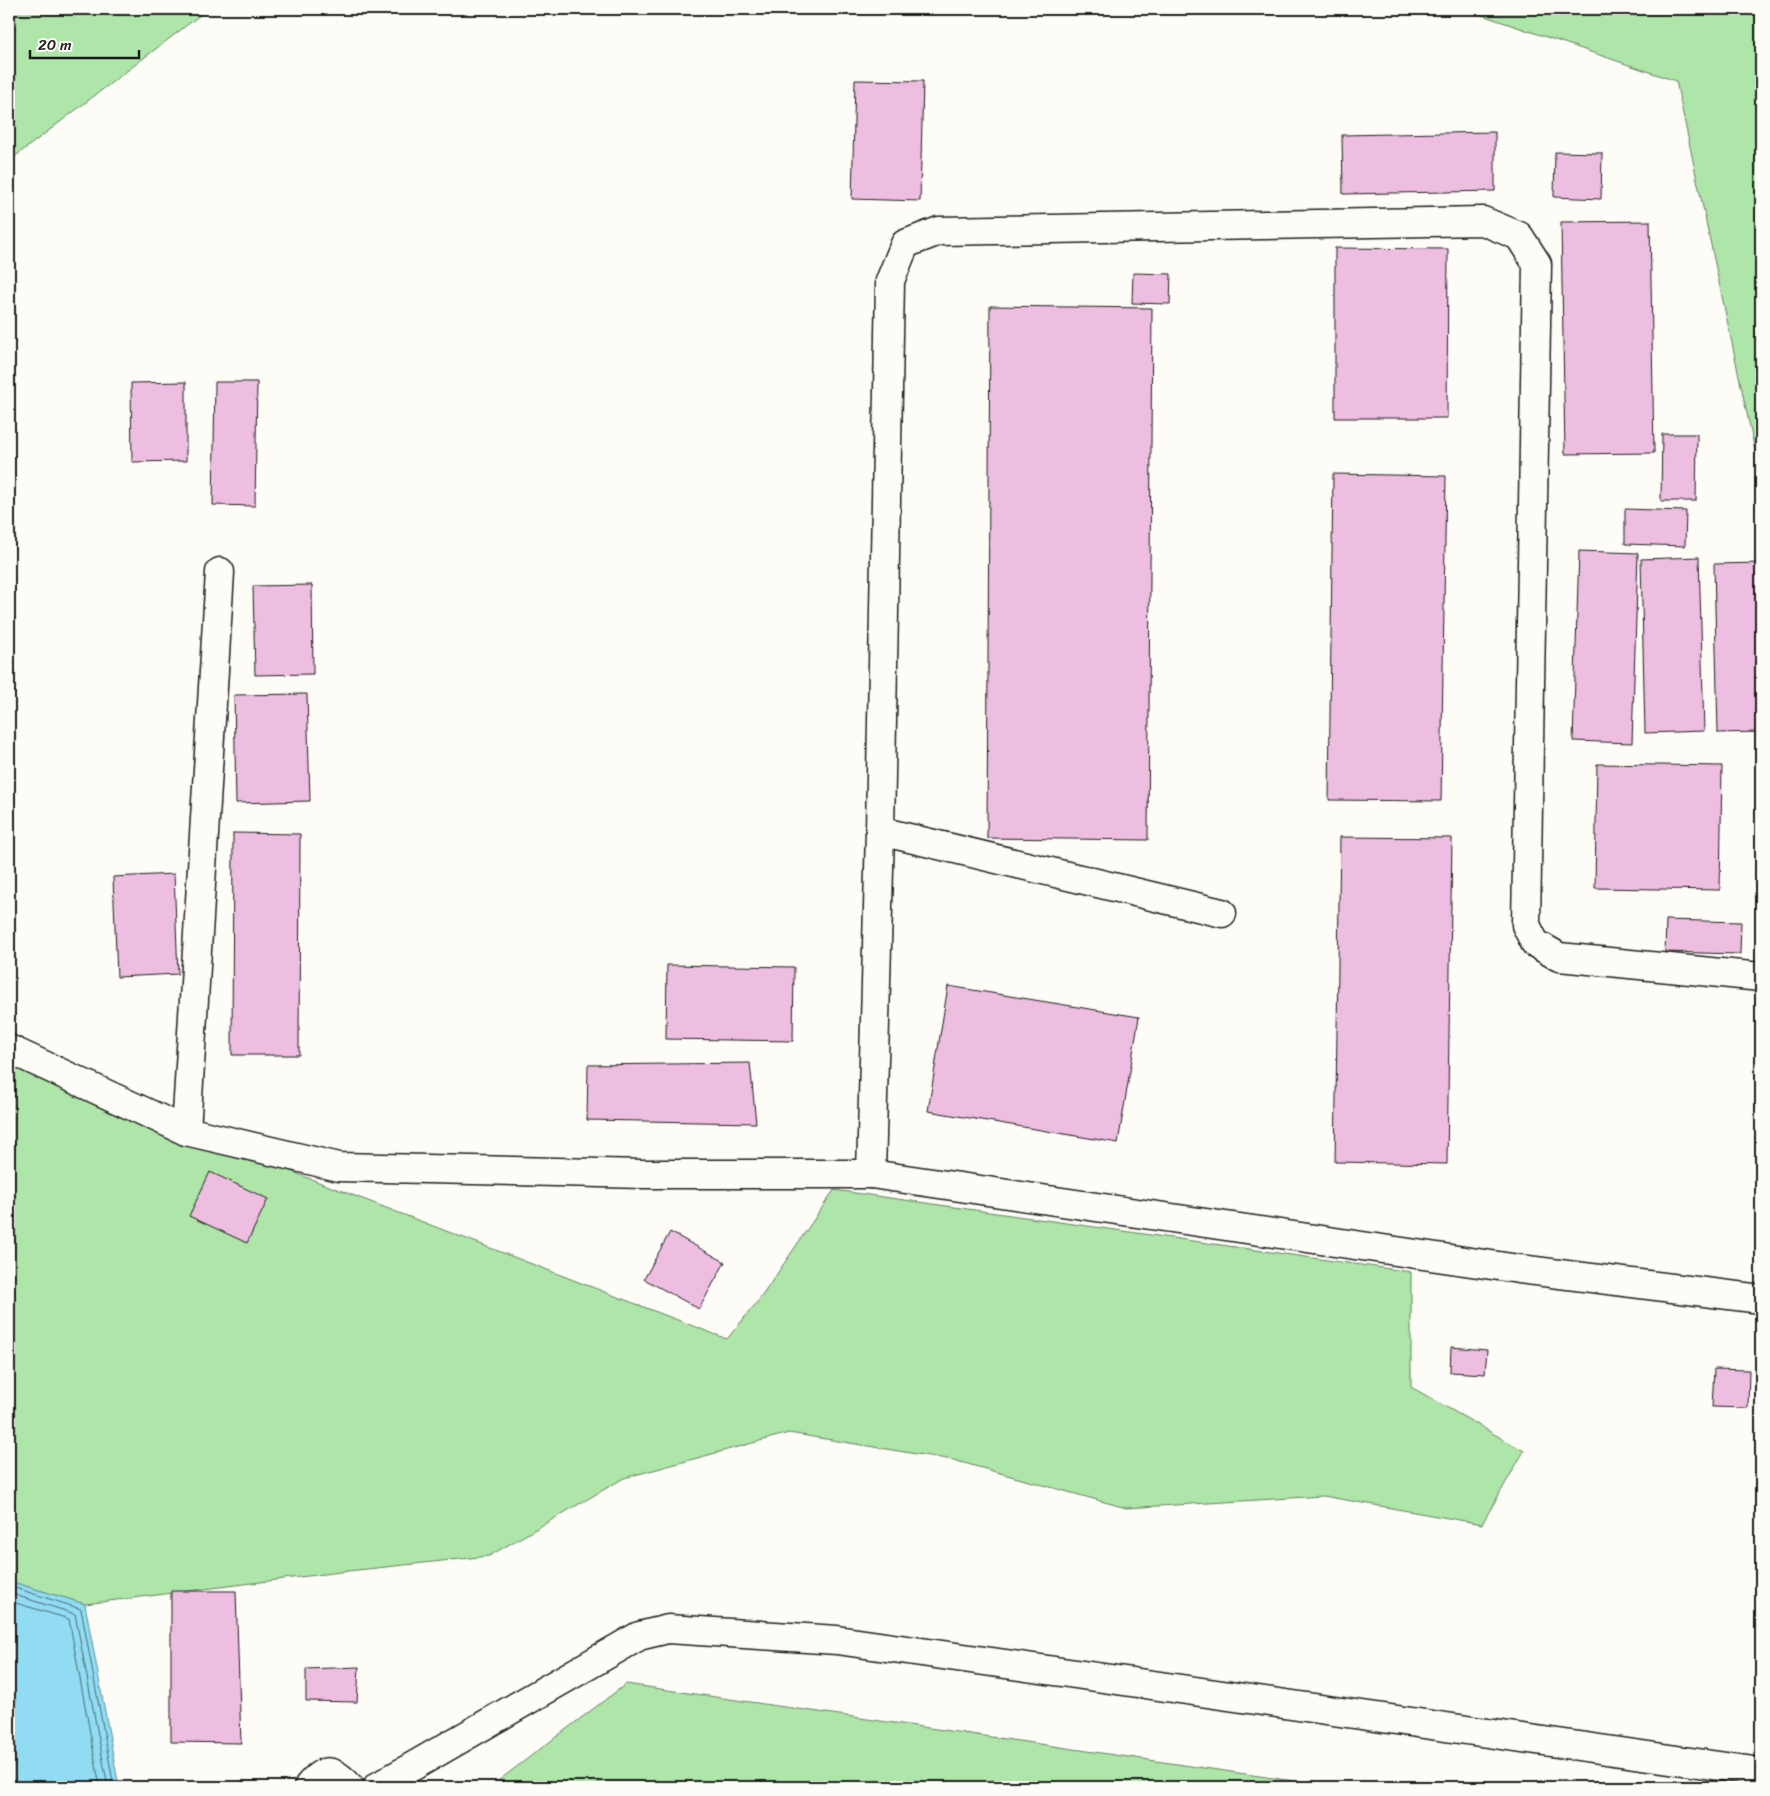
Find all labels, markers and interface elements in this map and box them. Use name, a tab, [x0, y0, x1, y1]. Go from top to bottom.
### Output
scale bar	[30, 28, 139, 60]
text: 20 m	[38, 32, 72, 58]

